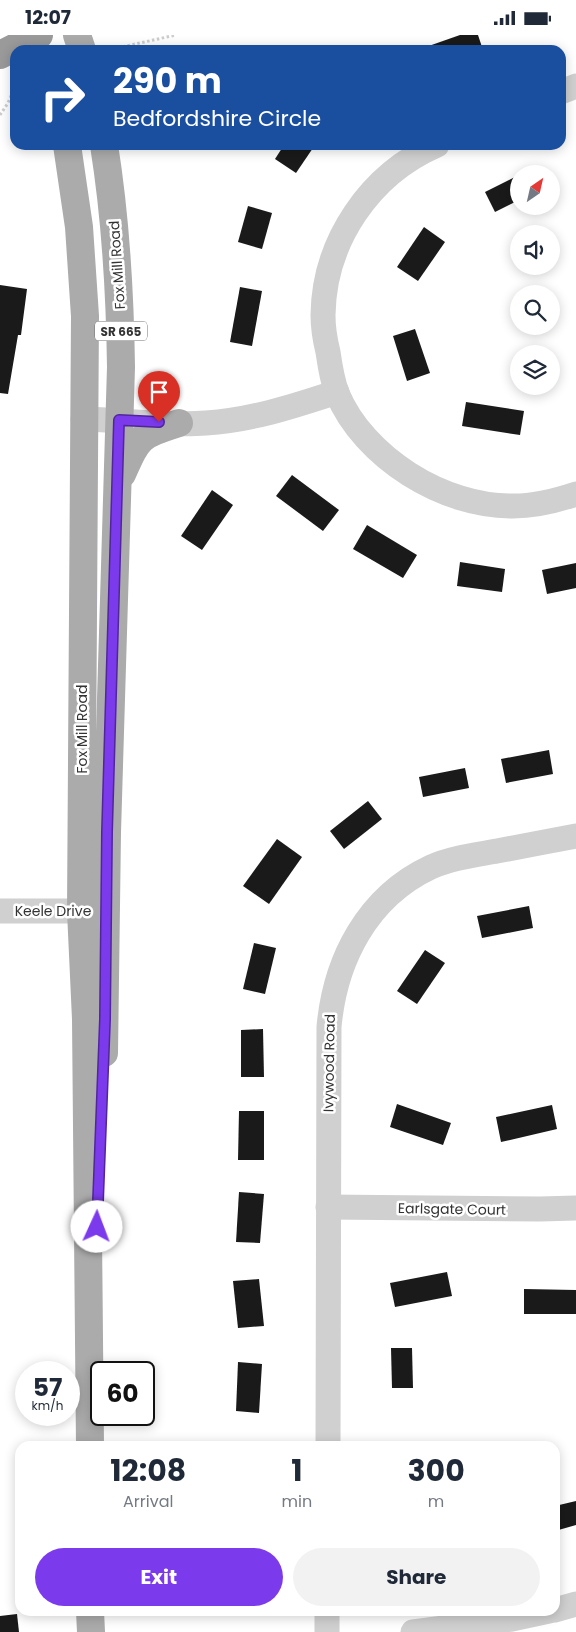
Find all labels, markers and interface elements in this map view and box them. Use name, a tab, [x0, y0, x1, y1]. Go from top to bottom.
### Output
text: 12:07	[25, 4, 71, 31]
text: 290 m	[113, 56, 222, 105]
icon: right	[30, 65, 95, 130]
text: Bedfordshire Circle	[113, 103, 321, 134]
north arrow	[510, 165, 560, 215]
map controls	[510, 165, 560, 395]
street label: Fox Mill Road	[104, 220, 130, 310]
button: sound	[510, 225, 560, 275]
button: search	[510, 285, 560, 335]
road number: SR 665	[95, 321, 147, 341]
button: layers	[510, 345, 560, 395]
pin	[138, 371, 180, 422]
icon: arrive	[145, 378, 173, 406]
street label: Fox Mill Road	[72, 685, 92, 773]
street label: Keele Drive	[15, 901, 92, 921]
street label: Ivywood Road	[318, 1014, 340, 1112]
street label: Earlsgate Court	[398, 1198, 506, 1220]
position arrow	[70, 1200, 122, 1252]
speed limit sign: 60	[90, 1361, 155, 1426]
text: 57	[33, 1370, 62, 1405]
text: km/h	[32, 1397, 63, 1414]
text: 12:08	[110, 1449, 186, 1492]
text: 1	[291, 1449, 302, 1492]
text: 300	[407, 1449, 465, 1492]
text: Arrival	[123, 1490, 173, 1513]
text: min	[282, 1490, 312, 1513]
text: m	[428, 1490, 444, 1513]
button: Exit	[35, 1548, 283, 1606]
button: Share	[293, 1548, 540, 1606]

